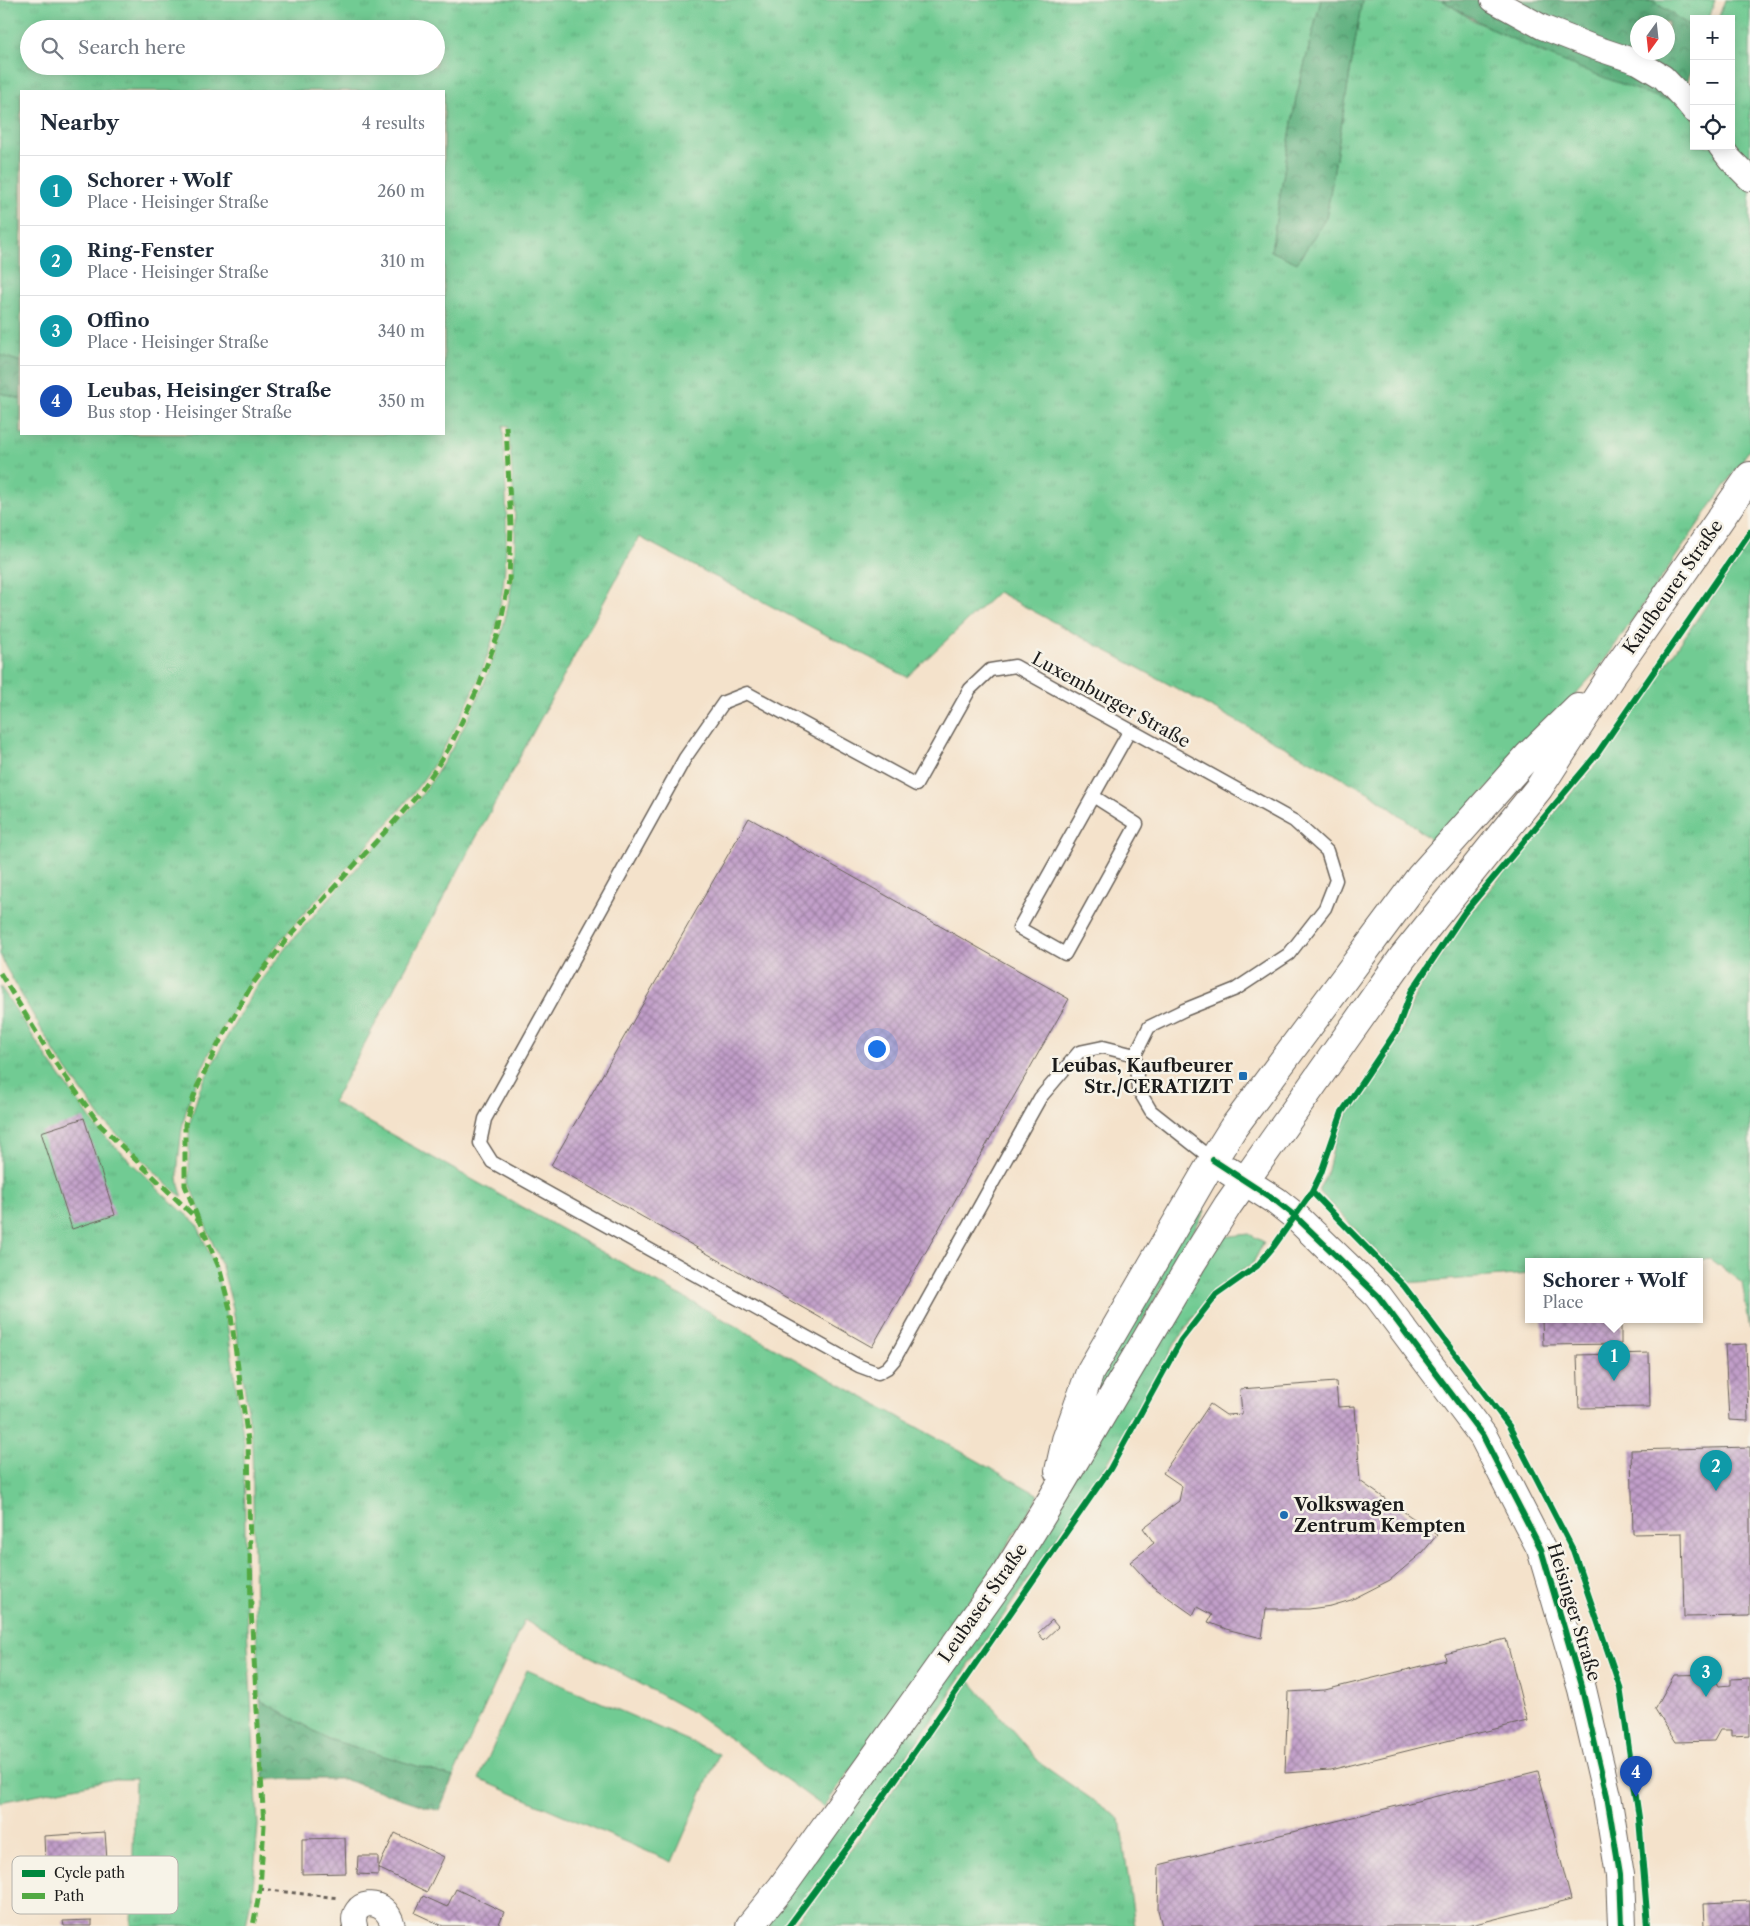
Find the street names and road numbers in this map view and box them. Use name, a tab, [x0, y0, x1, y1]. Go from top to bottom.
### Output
street label: Kaufbeurer Straße	[1618, 516, 1728, 658]
street label: Luxemburger Straße	[1028, 647, 1194, 753]
street label: Leubaser Straße	[934, 1539, 1032, 1667]
street label: Heisinger Straße	[1543, 1540, 1605, 1684]

